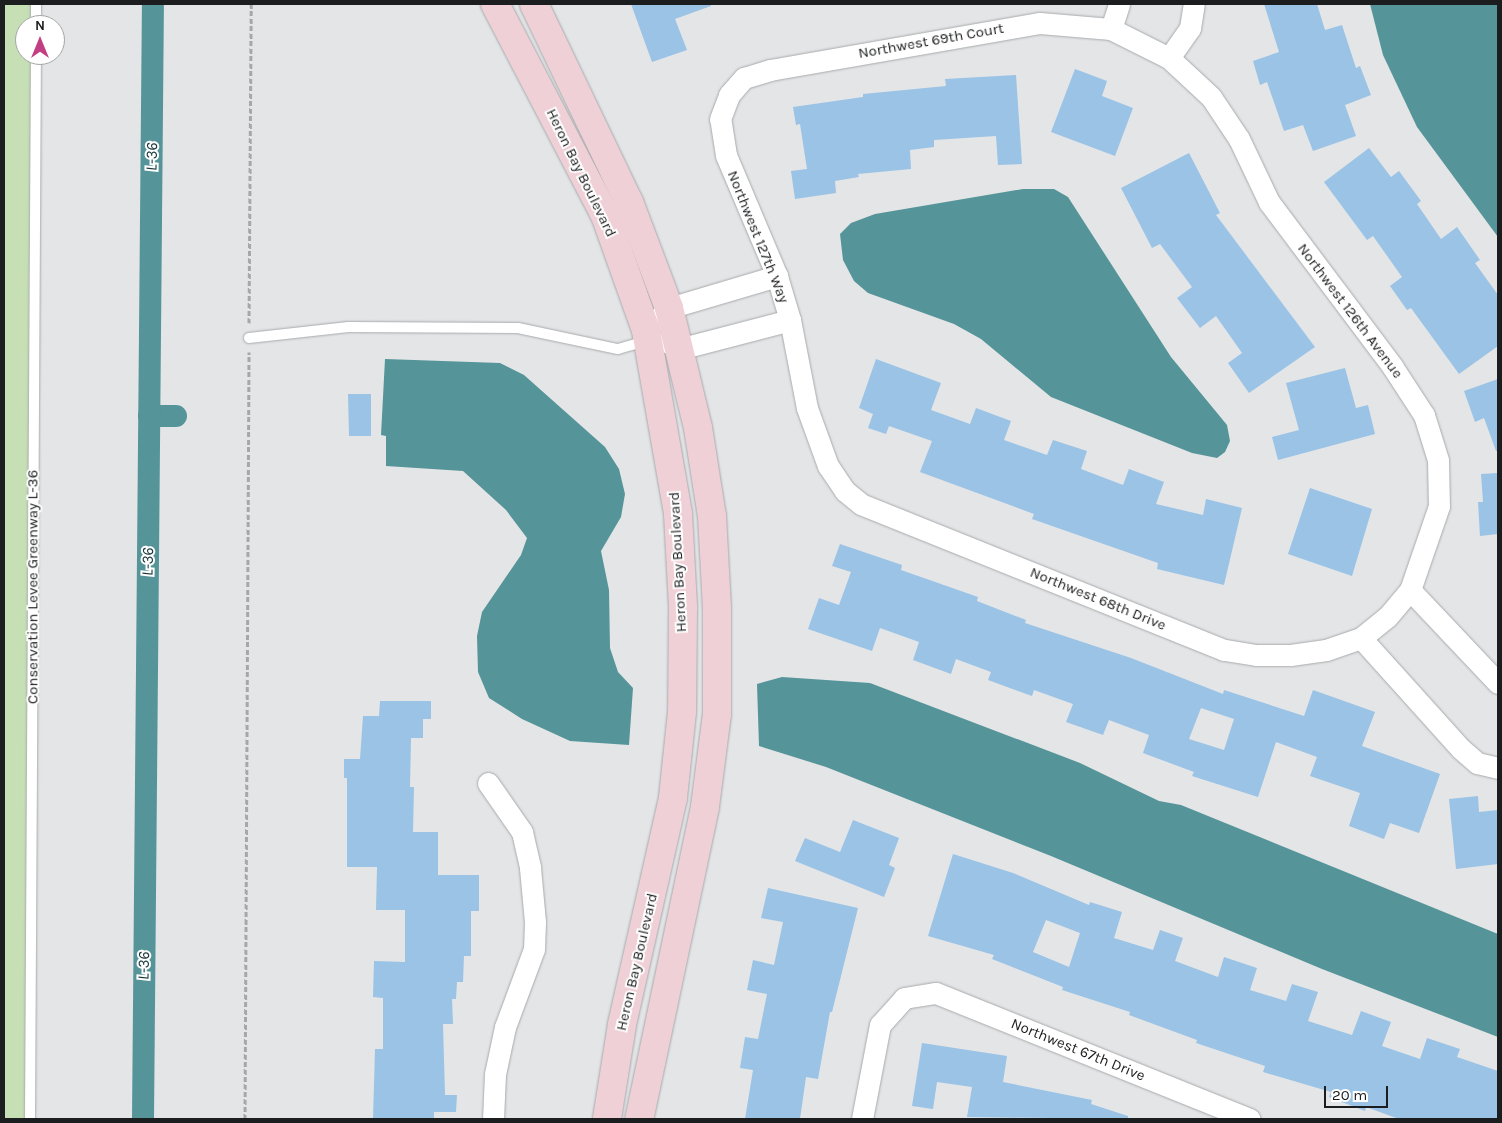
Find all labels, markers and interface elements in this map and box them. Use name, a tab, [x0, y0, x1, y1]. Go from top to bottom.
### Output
north arrow	[15, 15, 65, 65]
text: N	[35, 17, 45, 34]
street label: Northwest 69th Court	[857, 19, 1005, 63]
street label: Heron Bay Boulevard	[542, 106, 620, 240]
water label: L-36	[142, 143, 162, 171]
street label: Northwest 127th Way	[723, 168, 793, 306]
street label: Northwest 126th Avenue	[1293, 240, 1407, 382]
street label: Conservation Levee Greenway L-36	[24, 470, 42, 704]
street label: Heron Bay Boulevard	[665, 491, 691, 633]
water label: L-36	[138, 548, 158, 576]
street label: Northwest 68th Drive	[1027, 563, 1169, 635]
street label: Heron Bay Boulevard	[612, 891, 662, 1033]
water label: L-36	[134, 952, 154, 980]
street label: Northwest 67th Drive	[1008, 1015, 1148, 1085]
scale bar	[1327, 1076, 1391, 1108]
text: 20 m	[1332, 1086, 1367, 1104]

